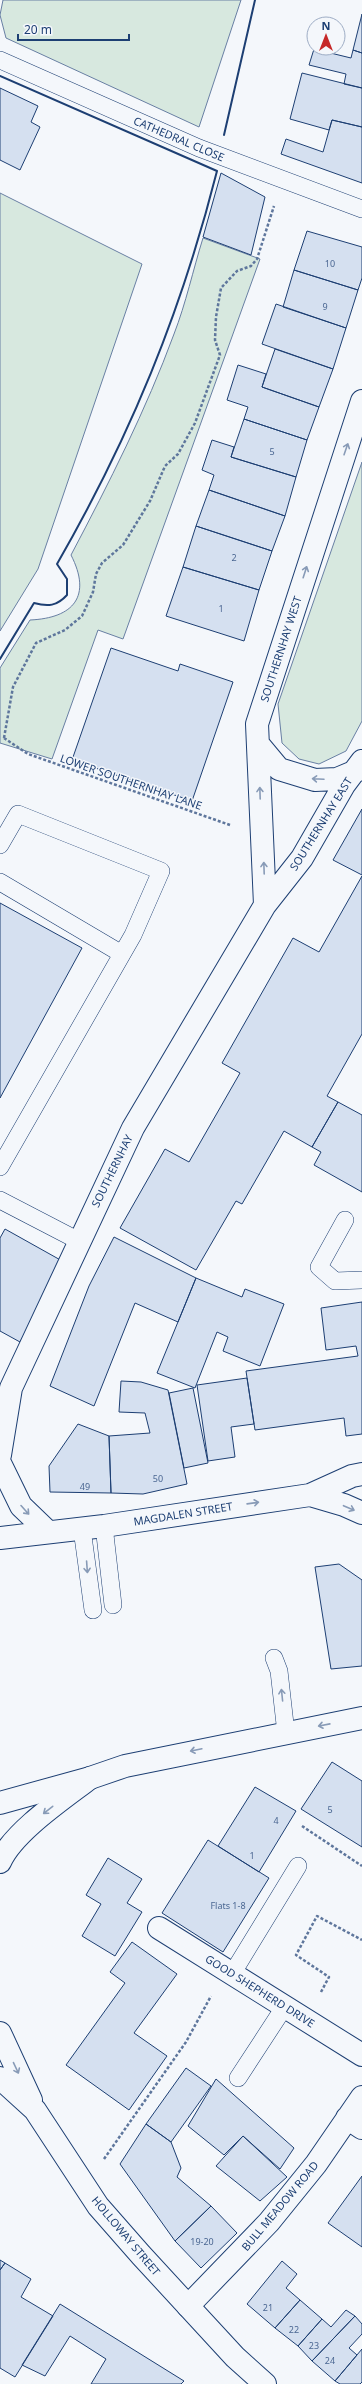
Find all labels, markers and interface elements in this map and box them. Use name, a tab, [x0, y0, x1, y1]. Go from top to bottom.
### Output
scale bar	[18, 16, 129, 42]
north arrow	[306, 16, 346, 56]
text: N	[322, 18, 330, 33]
text: 20 m	[24, 21, 52, 38]
street label: CATHEDRAL CLOSE	[131, 113, 227, 164]
house number: 10	[325, 257, 335, 270]
house number: 9	[322, 300, 328, 313]
one-way arrow	[343, 443, 350, 456]
house number: 5	[269, 445, 275, 458]
house number: 2	[231, 551, 237, 564]
one-way arrow	[302, 567, 310, 579]
street label: SOUTHERNHAY WEST	[256, 594, 305, 704]
house number: 1	[218, 602, 224, 615]
street label: LOWER SOUTHERNHAY LANE	[58, 750, 204, 813]
street label: SOUTHERNHAY EAST	[286, 774, 355, 873]
one-way arrow	[312, 775, 325, 783]
one-way arrow	[257, 787, 264, 800]
one-way arrow	[260, 862, 267, 875]
street label: SOUTHERNHAY	[87, 1131, 136, 1210]
house number: 50	[153, 1472, 163, 1485]
house number: 49	[80, 1480, 90, 1493]
street label: MAGDALEN STREET	[132, 1498, 234, 1529]
one-way arrow	[246, 1499, 259, 1507]
one-way arrow	[343, 1504, 355, 1512]
one-way arrow	[20, 1505, 29, 1515]
one-way arrow	[84, 1560, 91, 1573]
one-way arrow	[278, 1689, 286, 1702]
one-way arrow	[318, 1722, 331, 1730]
one-way arrow	[190, 1747, 203, 1755]
house number: 5	[327, 1803, 333, 1816]
one-way arrow	[43, 1806, 54, 1815]
house number: 4	[273, 1814, 279, 1827]
house number: 1	[249, 1849, 255, 1862]
house number: Flats 1-8	[210, 1899, 246, 1912]
street label: GOOD SHEPHERD DRIVE	[203, 1951, 318, 2030]
one-way arrow	[13, 2062, 20, 2074]
street label: BULL MEADOW ROAD	[238, 2158, 322, 2254]
street label: HOLLOWAY STREET	[89, 2193, 164, 2278]
house number: 19-20	[190, 2235, 214, 2248]
house number: 21	[263, 2301, 273, 2314]
house number: 22	[289, 2323, 299, 2336]
house number: 23	[309, 2339, 319, 2352]
house number: 24	[325, 2354, 335, 2367]

